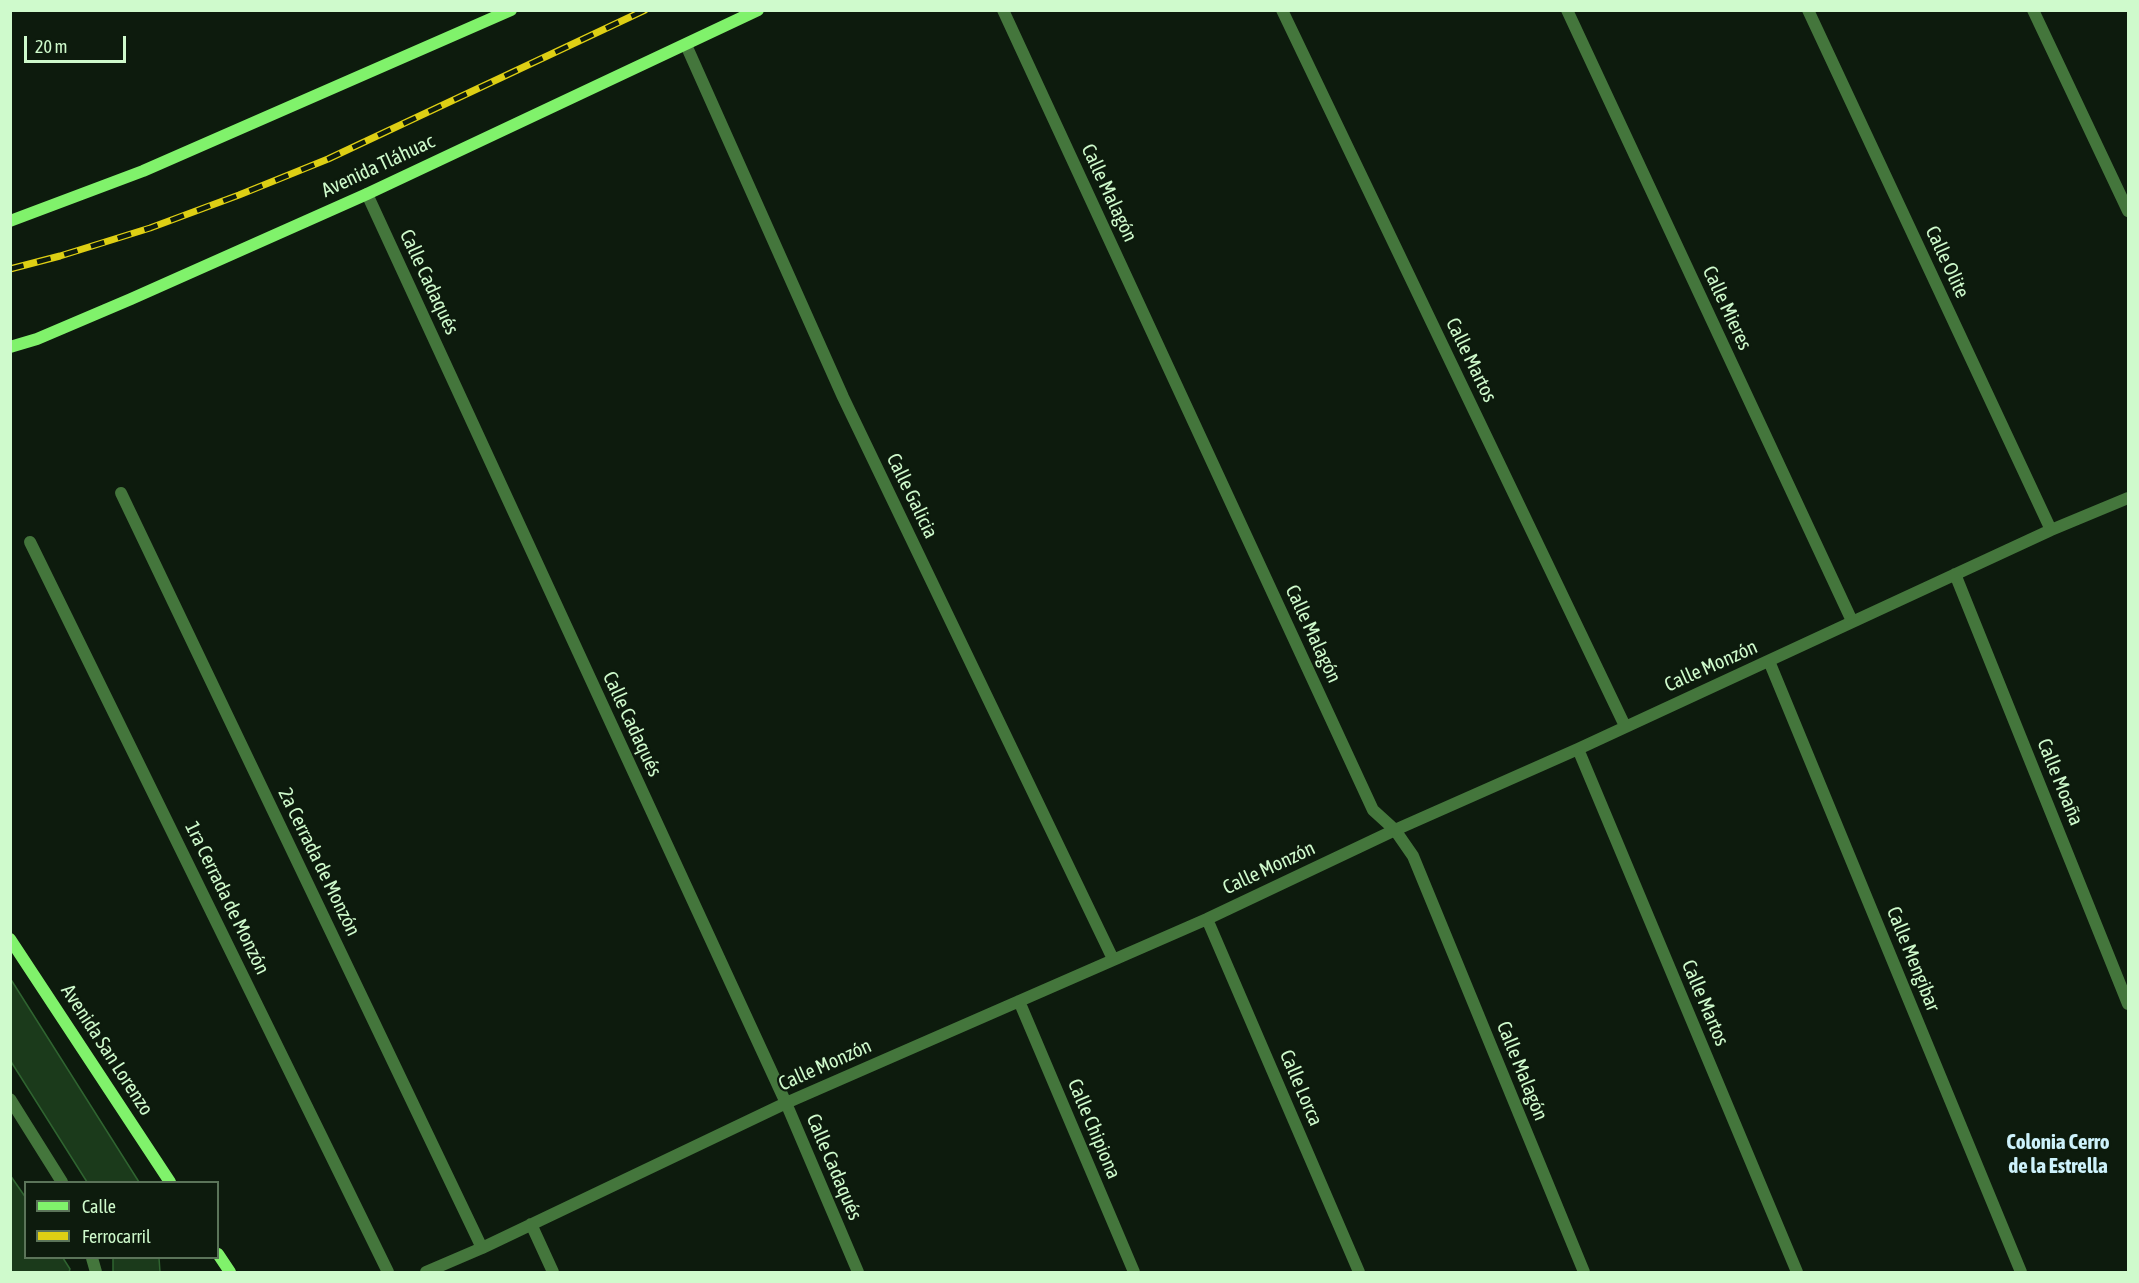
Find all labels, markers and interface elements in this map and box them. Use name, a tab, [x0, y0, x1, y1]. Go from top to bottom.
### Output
scale bar	[27, 24, 129, 62]
text: 20 m	[35, 36, 67, 57]
street label: Avenida Tláhuac	[318, 129, 438, 203]
street label: Calle Malagón	[1076, 140, 1142, 246]
street label: Calle Olite	[1920, 222, 1974, 302]
street label: Calle Cadaqués	[394, 226, 464, 338]
street label: Calle Mieres	[1697, 262, 1757, 354]
street label: Calle Martos	[1440, 314, 1502, 406]
street label: Calle Galicia	[881, 450, 943, 542]
street label: Calle Malagón	[1280, 581, 1346, 687]
street label: Calle Monzón	[1661, 635, 1761, 697]
street label: Calle Cadaqués	[597, 668, 667, 780]
street label: Calle Moaña	[2032, 735, 2088, 829]
street label: 2a Cerrada de Monzón	[273, 784, 365, 940]
street label: 1ra Cerrada de Monzón	[180, 818, 274, 978]
street label: Calle Monzón	[1219, 836, 1319, 900]
street label: Calle Mengibar	[1881, 903, 1945, 1015]
street label: Calle Martos	[1676, 956, 1734, 1050]
street label: Avenida San Lorenzo	[56, 980, 158, 1120]
street label: Calle Malagón	[1491, 1018, 1553, 1124]
street label: Calle Monzón	[775, 1034, 875, 1096]
street label: Calle Lorca	[1274, 1046, 1328, 1130]
street label: Calle Chipiona	[1062, 1075, 1126, 1183]
street label: Calle Cadaqués	[801, 1110, 867, 1224]
district label: Colonia Cerro de la Estrella	[2006, 1129, 2110, 1179]
legend	[24, 1181, 219, 1259]
text: Calle	[82, 1196, 116, 1217]
text: Ferrocarril	[82, 1226, 151, 1247]

